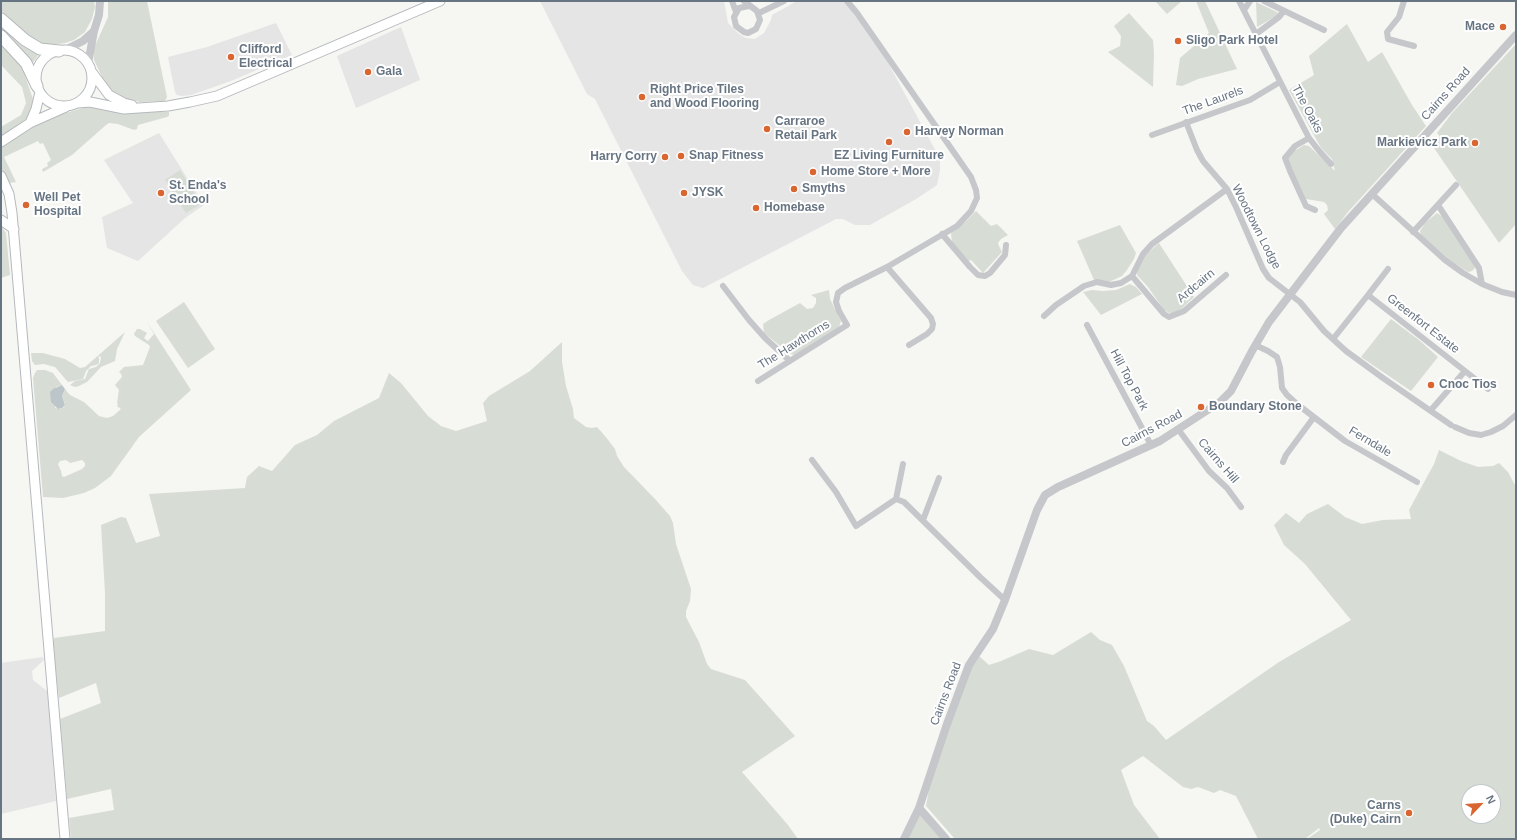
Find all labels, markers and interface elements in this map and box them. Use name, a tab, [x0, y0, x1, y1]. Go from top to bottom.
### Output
place label: Mace	[1465, 20, 1495, 34]
marker: Mace	[1498, 22, 1508, 32]
place label: Sligo Park Hotel	[1186, 34, 1278, 48]
marker: Sligo Park Hotel	[1173, 36, 1183, 46]
place label: Clifford Electrical	[239, 43, 292, 71]
marker: Clifford Electrical	[226, 52, 236, 62]
street label: Cairns Road	[1418, 64, 1474, 124]
place label: Gala	[376, 65, 402, 79]
marker: Gala	[363, 67, 373, 77]
place label: Right Price Tiles and Wood Flooring	[650, 83, 759, 111]
street label: The Laurels	[1181, 83, 1245, 119]
street label: The Oaks	[1288, 83, 1326, 135]
marker: Right Price Tiles and Wood Flooring	[637, 92, 647, 102]
place label: Carraroe Retail Park	[775, 115, 837, 143]
marker: Carraroe Retail Park	[762, 124, 772, 134]
place label: Harvey Norman	[915, 125, 1004, 139]
marker: Harvey Norman	[902, 127, 912, 137]
place label: Markievicz Park	[1377, 136, 1467, 150]
marker: EZ Living Furniture	[884, 137, 894, 147]
marker: Markievicz Park	[1470, 138, 1480, 148]
place label: Snap Fitness	[689, 149, 764, 163]
place label: EZ Living Furniture	[834, 149, 944, 163]
place label: Harry Corry	[590, 150, 657, 164]
marker: Snap Fitness	[676, 151, 686, 161]
marker: Harry Corry	[660, 152, 670, 162]
place label: Home Store + More	[821, 165, 931, 179]
marker: Home Store + More	[808, 167, 818, 177]
place label: St. Enda's School	[169, 179, 227, 207]
place label: Smyths	[802, 182, 845, 196]
street label: Woodtown Lodge	[1228, 182, 1284, 272]
marker: Smyths	[789, 184, 799, 194]
place label: JYSK	[692, 186, 723, 200]
marker: St. Enda's School	[156, 188, 166, 198]
marker: JYSK	[679, 188, 689, 198]
place label: Well Pet Hospital	[34, 191, 81, 219]
marker: Well Pet Hospital	[21, 200, 31, 210]
place label: Homebase	[764, 201, 825, 215]
marker: Homebase	[751, 203, 761, 213]
street label: Ardcairn	[1174, 266, 1218, 306]
street label: Greenfort Estate	[1384, 291, 1462, 357]
street label: The Hawthorns	[756, 317, 832, 373]
street label: Hill Top Park	[1107, 347, 1151, 413]
place label: Cnoc Tios	[1439, 378, 1497, 392]
marker: Cnoc Tios	[1426, 380, 1436, 390]
place label: Boundary Stone	[1209, 400, 1302, 414]
marker: Boundary Stone	[1196, 402, 1206, 412]
street label: Cairns Road	[1119, 407, 1185, 451]
street label: Ferndale	[1346, 424, 1394, 460]
street label: Cairns Hill	[1195, 436, 1241, 486]
street label: Cairns Road	[927, 660, 965, 728]
north arrow	[1461, 784, 1501, 824]
text: N	[1484, 793, 1498, 805]
place label: Carns (Duke) Cairn	[1330, 799, 1401, 827]
marker: Carns (Duke) Cairn	[1404, 808, 1414, 818]

